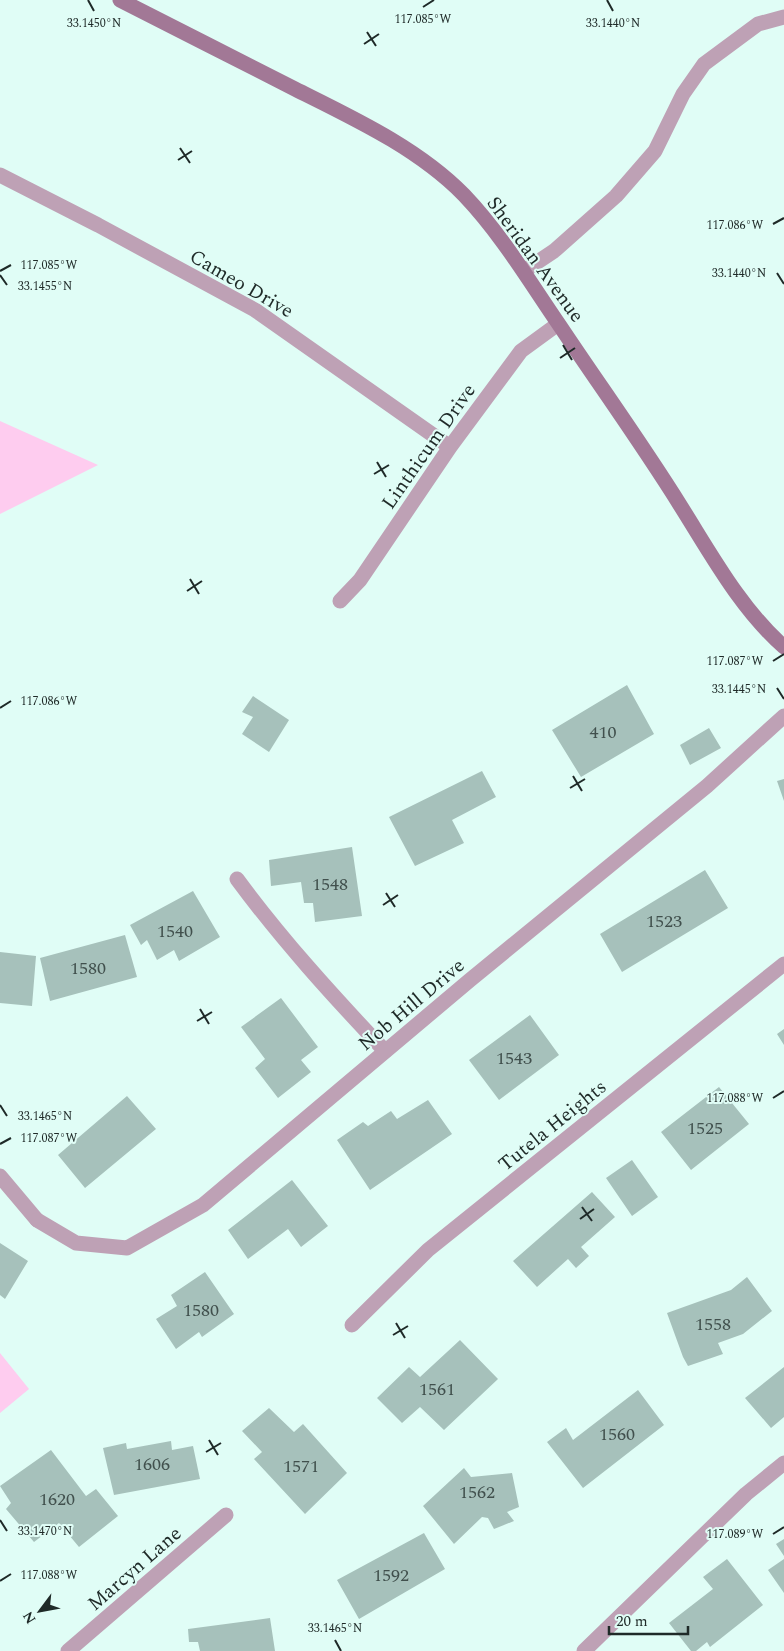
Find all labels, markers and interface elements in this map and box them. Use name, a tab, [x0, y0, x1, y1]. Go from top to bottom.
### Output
text: 117.085°W	[395, 10, 452, 29]
text: 33.1450°N	[67, 14, 121, 33]
text: 33.1440°N	[586, 14, 640, 33]
street label: Sheridan Avenue	[479, 190, 591, 329]
text: 117.086°W	[707, 216, 764, 235]
street label: Cameo Drive	[184, 242, 299, 326]
text: 117.085°W	[21, 256, 78, 275]
text: 33.1440°N	[712, 264, 766, 283]
text: 33.1455°N	[18, 277, 72, 296]
street label: Linthicum Drive	[374, 378, 483, 516]
text: 117.087°W	[707, 652, 764, 671]
text: 33.1445°N	[712, 680, 766, 699]
text: 117.086°W	[21, 692, 78, 711]
house number: 410	[590, 719, 617, 746]
house number: 1548	[312, 871, 348, 898]
house number: 1523	[646, 908, 682, 935]
house number: 1540	[157, 918, 193, 945]
street label: Nob Hill Drive	[352, 951, 471, 1058]
house number: 1580	[70, 955, 106, 982]
house number: 1543	[496, 1045, 532, 1072]
street label: Tutela Heights	[492, 1073, 613, 1179]
text: 117.088°W	[707, 1089, 764, 1108]
text: 33.1465°N	[18, 1107, 72, 1126]
house number: 1525	[687, 1115, 723, 1142]
text: 117.087°W	[21, 1129, 78, 1148]
house number: 1580	[183, 1297, 219, 1324]
house number: 1558	[695, 1311, 731, 1338]
house number: 1561	[419, 1376, 455, 1403]
house number: 1560	[599, 1421, 635, 1448]
house number: 1606	[134, 1451, 170, 1478]
house number: 1571	[283, 1453, 319, 1480]
house number: 1562	[459, 1479, 495, 1506]
house number: 1620	[39, 1486, 75, 1513]
street label: Marcyn Lane	[81, 1519, 188, 1618]
text: 33.1470°N	[18, 1522, 72, 1541]
text: 117.089°W	[707, 1525, 764, 1544]
house number: 1592	[373, 1562, 409, 1589]
text: 117.088°W	[21, 1566, 78, 1585]
north arrow	[15, 1586, 65, 1636]
scale bar	[609, 1604, 688, 1636]
text: N	[17, 1607, 41, 1628]
text: 20 m	[616, 1610, 648, 1633]
text: 33.1465°N	[308, 1619, 362, 1638]

